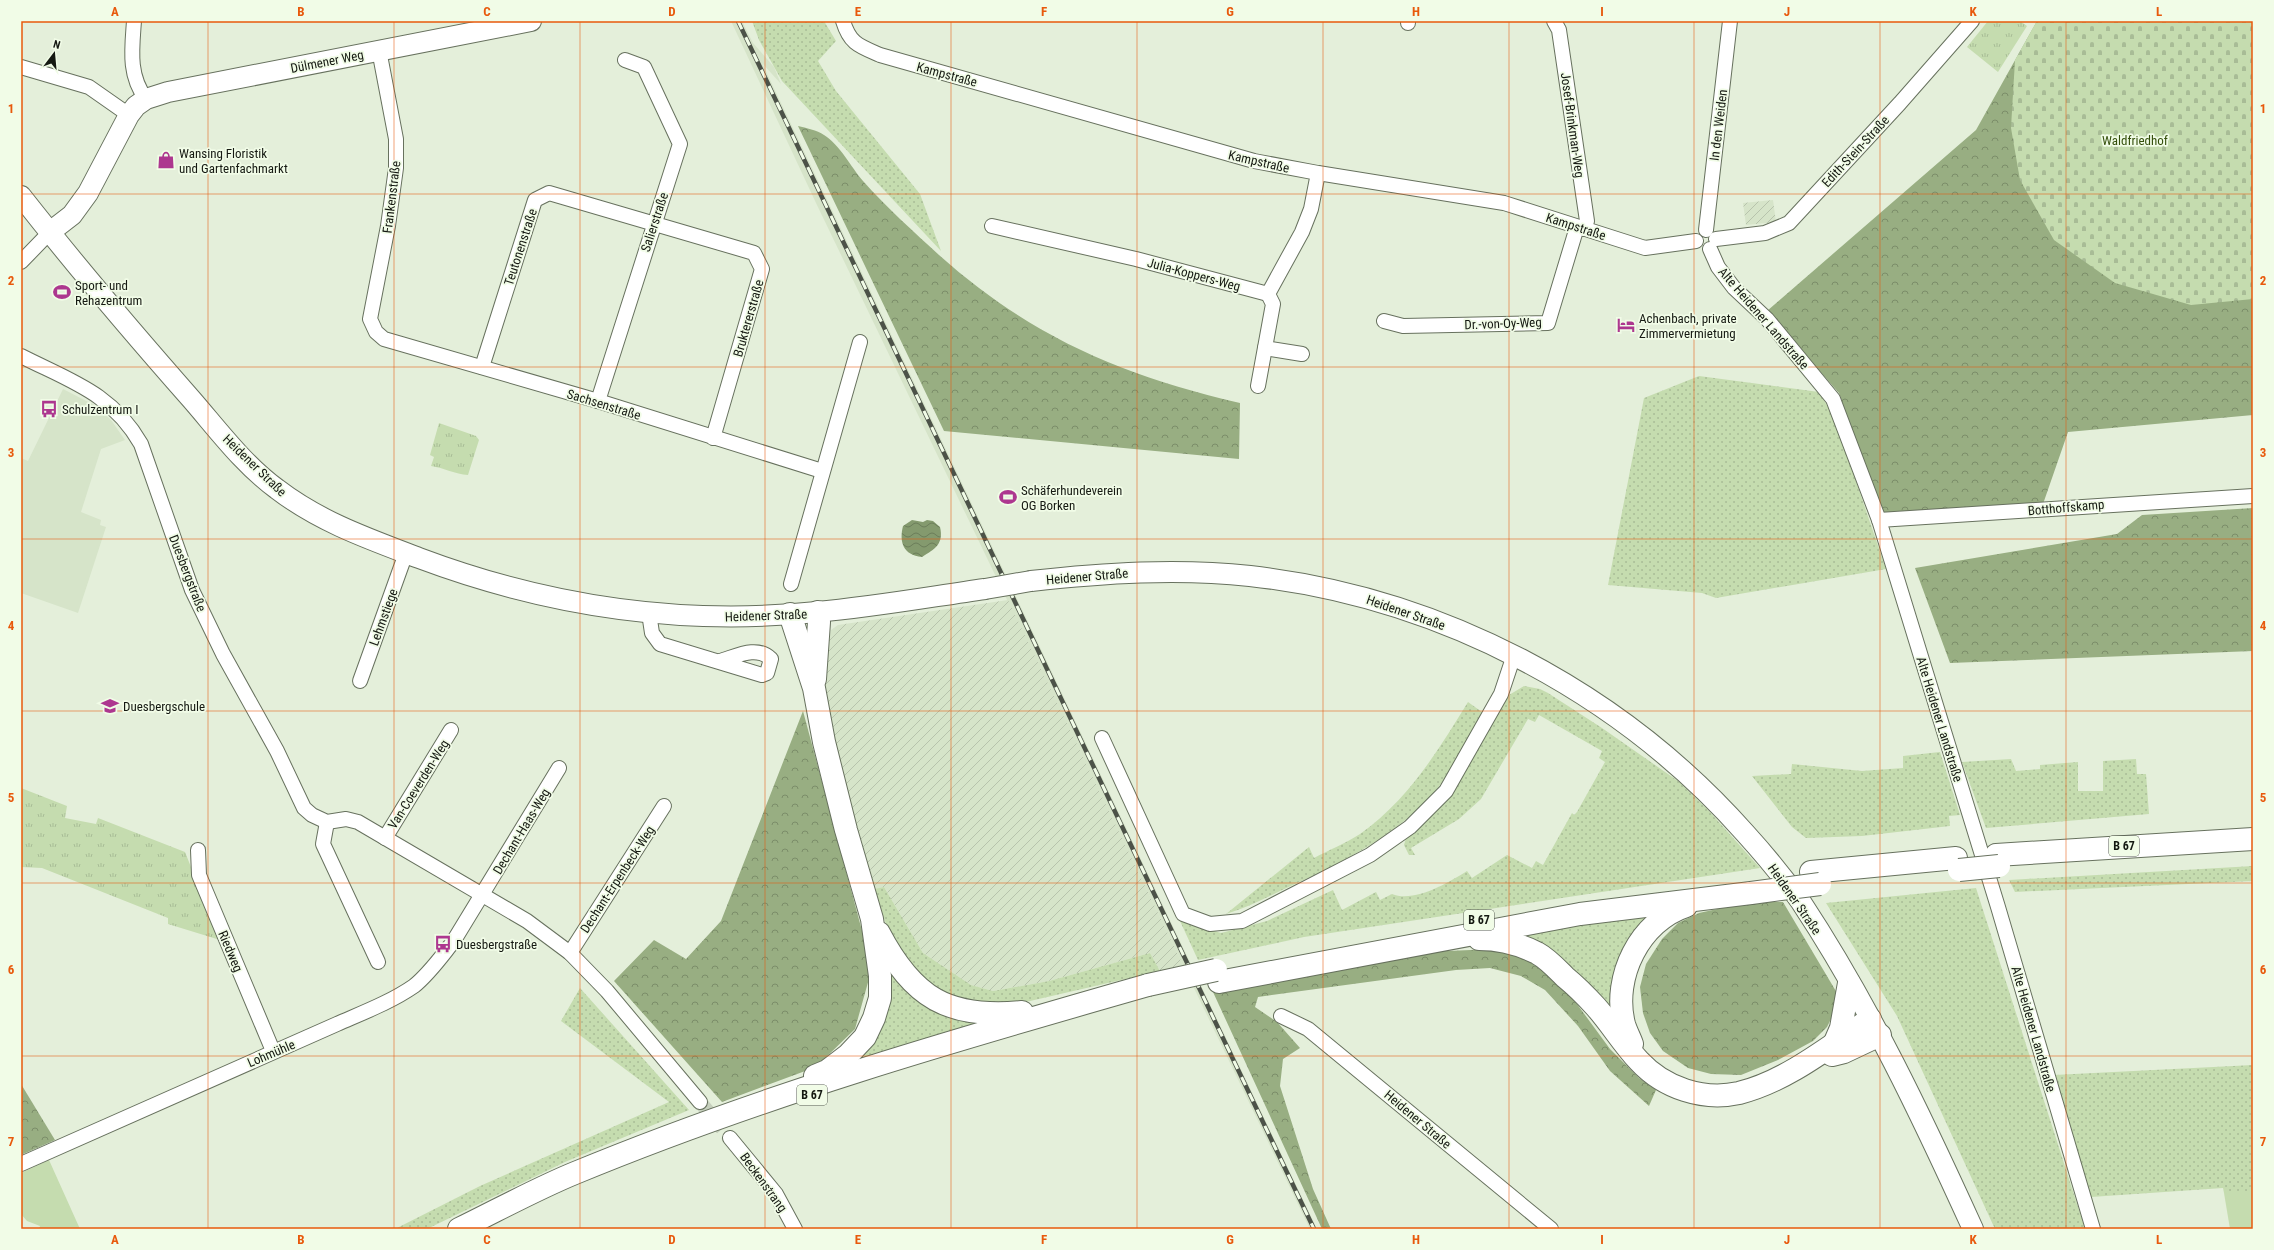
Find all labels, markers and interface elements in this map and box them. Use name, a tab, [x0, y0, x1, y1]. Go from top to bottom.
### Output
text: A	[111, 4, 119, 19]
text: B	[297, 4, 305, 19]
text: C	[483, 4, 491, 19]
text: D	[668, 4, 676, 19]
text: E	[855, 4, 862, 19]
text: F	[1041, 4, 1047, 19]
text: G	[1226, 4, 1234, 19]
text: H	[1412, 4, 1420, 19]
text: I	[1600, 4, 1604, 19]
text: J	[1784, 4, 1790, 19]
text: K	[1969, 4, 1977, 19]
text: L	[2156, 4, 2162, 19]
north arrow	[34, 34, 74, 74]
text: N	[52, 38, 62, 52]
street label: Dülmener Weg	[289, 47, 365, 76]
street label: Kampstraße	[915, 59, 979, 90]
street label: Josef-Brinkman-Weg	[1558, 71, 1587, 179]
street label: In den Weiden	[1707, 88, 1730, 162]
text: 1	[8, 101, 14, 116]
text: 1	[2260, 101, 2266, 116]
street label: Edith-Stein-Straße	[1819, 113, 1892, 190]
park label: Waldfriedhof	[2102, 133, 2168, 148]
place label: Wansing Floristik und Gartenfachmarkt	[179, 146, 288, 176]
street label: Kampstraße	[1227, 147, 1291, 176]
shop icon: Wansing Floristik und Gartenfachmarkt	[156, 150, 176, 170]
street label: Frankenstraße	[380, 160, 403, 234]
street label: Salierstraße	[638, 191, 671, 254]
street label: Teutonenstraße	[501, 207, 540, 288]
street label: Kampstraße	[1544, 210, 1608, 243]
street label: Julia-Koppers-Weg	[1146, 255, 1242, 294]
street label: Alte Heidener Landstraße	[1715, 264, 1812, 372]
text: 2	[8, 273, 15, 288]
text: 2	[2260, 273, 2267, 288]
place label: Sport- und Rehazentrum	[75, 278, 142, 308]
street label: Bruktererstraße	[730, 278, 767, 358]
sports icon: Sport- und Rehazentrum	[52, 282, 72, 302]
place label: Achenbach, private Zimmervermietung	[1639, 311, 1737, 341]
street label: Dr.-von-Oy-Weg	[1464, 315, 1542, 332]
hotel icon: Achenbach, private Zimmervermietung	[1616, 315, 1636, 335]
street label: Sachsenstraße	[565, 386, 642, 423]
bus stop icon: Schulzentrum I	[39, 399, 59, 419]
place label: Schulzentrum I	[62, 402, 138, 417]
street label: Heidener Straße	[220, 431, 290, 499]
text: 3	[8, 445, 14, 460]
text: 3	[2260, 445, 2266, 460]
place label: Schäferhundeverein OG Borken	[1021, 483, 1122, 513]
sports icon: Schäferhundeverein OG Borken	[998, 487, 1018, 507]
street label: Botthoffskamp	[2027, 497, 2105, 518]
street label: Duesbergstraße	[166, 533, 209, 614]
street label: Heidener Straße	[1045, 565, 1129, 588]
street label: Lehmstiege	[366, 587, 401, 648]
street label: Heidener Straße	[1364, 592, 1447, 633]
street label: Heidener Straße	[725, 607, 807, 624]
text: 4	[8, 618, 15, 633]
text: 4	[2260, 618, 2267, 633]
street label: Alte Heidener Landstraße	[1913, 655, 1966, 784]
school or university icon: Duesbergschule	[100, 696, 120, 716]
place label: Duesbergschule	[123, 699, 205, 714]
street label: Van-Coeverden-Weg	[385, 737, 452, 832]
street label: Dechant-Haas-Weg	[490, 786, 553, 877]
text: 5	[8, 790, 15, 805]
text: 5	[2260, 790, 2267, 805]
street label: Dechant-Erpenbeck-Weg	[577, 823, 658, 936]
road number: B 67	[2109, 836, 2139, 856]
street label: Heidener Straße	[1765, 861, 1824, 937]
road number: B 67	[1464, 910, 1494, 930]
street label: Riedweg	[215, 928, 246, 974]
bus stop icon: Duesbergstraße	[433, 934, 453, 954]
place label: Duesbergstraße	[456, 937, 537, 952]
text: 6	[8, 962, 15, 977]
text: 6	[2260, 962, 2267, 977]
street label: Alte Heidener Landstraße	[2008, 965, 2059, 1094]
street label: Lohmühle	[245, 1037, 297, 1070]
road number: B 67	[797, 1085, 827, 1105]
street label: Heidener Straße	[1381, 1087, 1454, 1152]
text: 7	[8, 1134, 15, 1149]
text: 7	[2260, 1134, 2267, 1149]
street label: Beckenstrang	[737, 1150, 790, 1215]
text: A	[111, 1232, 119, 1247]
text: B	[297, 1232, 305, 1247]
text: C	[483, 1232, 491, 1247]
text: D	[668, 1232, 676, 1247]
text: E	[855, 1232, 862, 1247]
text: F	[1041, 1232, 1047, 1247]
text: G	[1226, 1232, 1234, 1247]
text: H	[1412, 1232, 1420, 1247]
text: I	[1600, 1232, 1604, 1247]
text: J	[1784, 1232, 1790, 1247]
text: K	[1969, 1232, 1977, 1247]
text: L	[2156, 1232, 2162, 1247]

